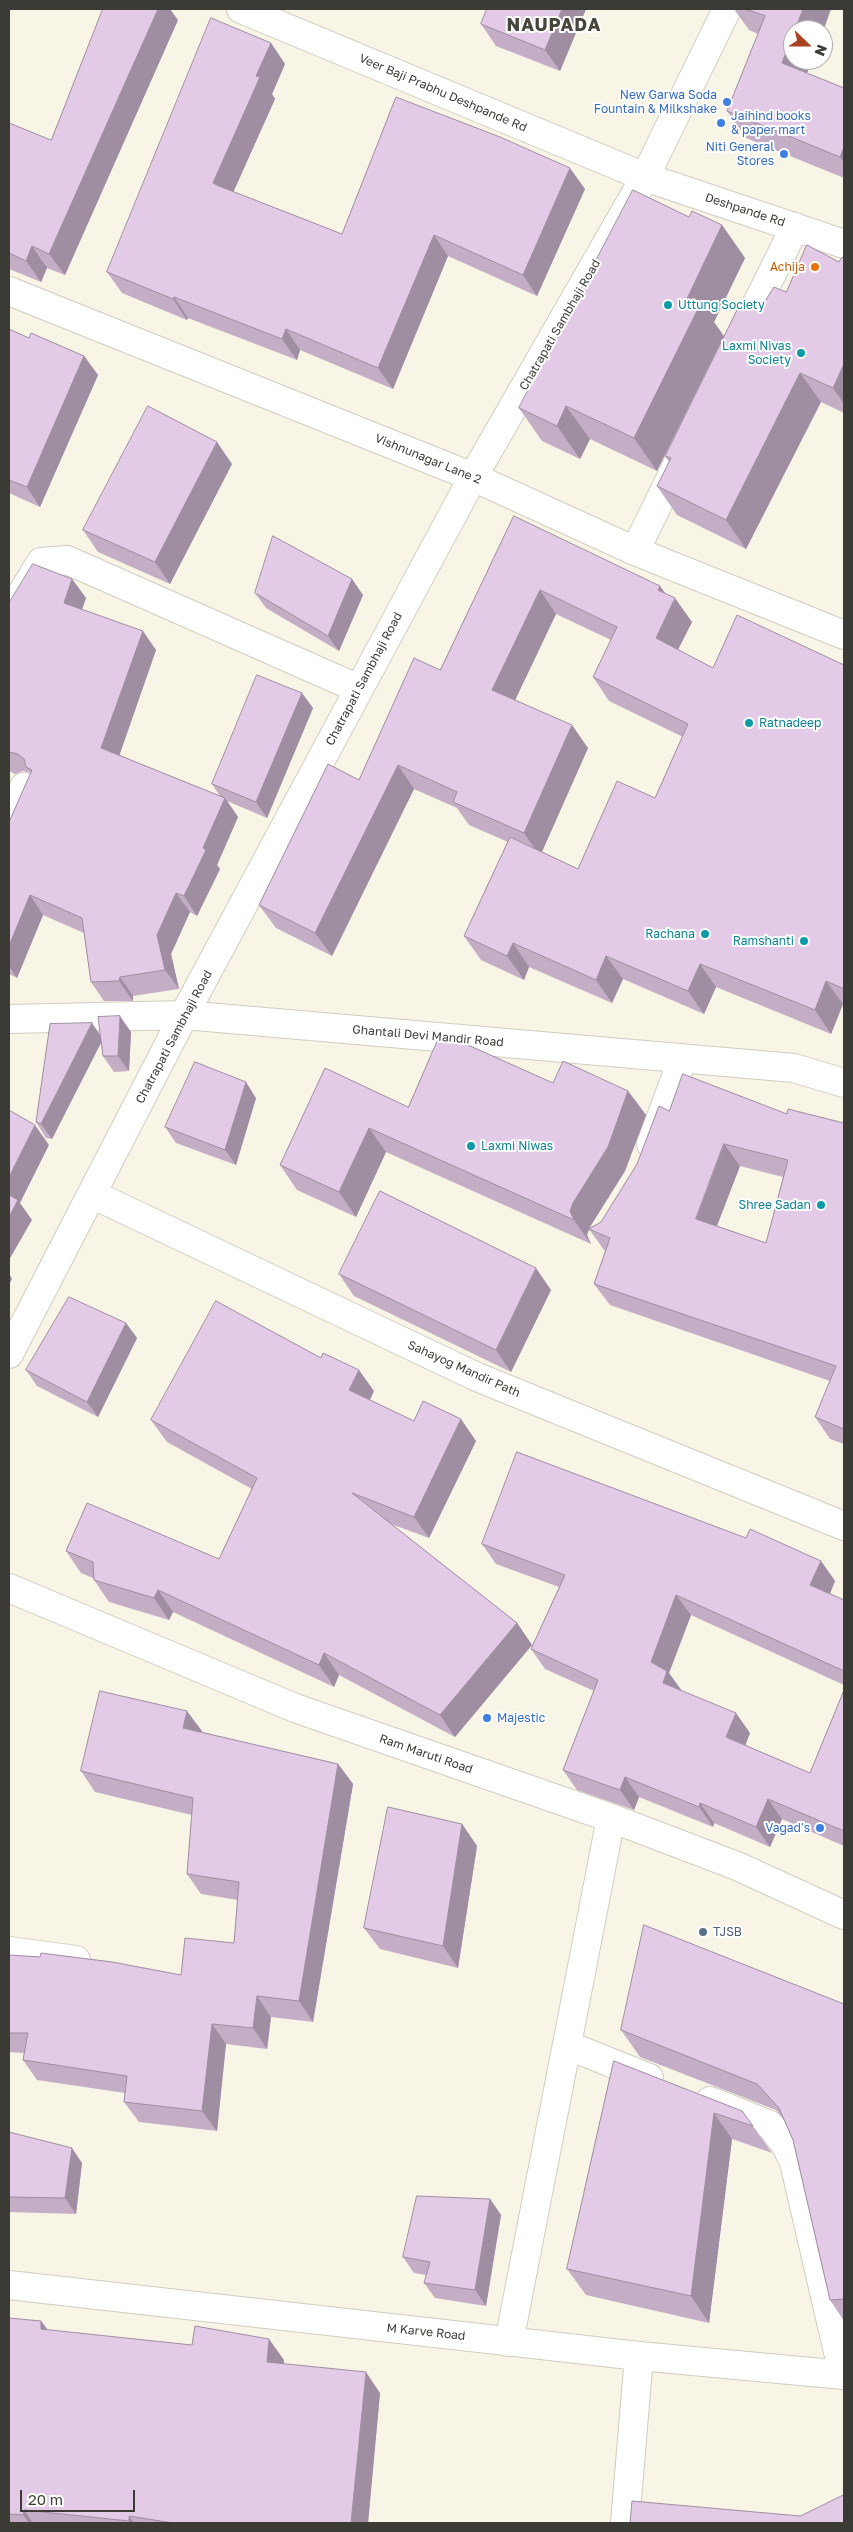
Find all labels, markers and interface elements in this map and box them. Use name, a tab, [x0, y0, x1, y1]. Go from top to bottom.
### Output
district label: NAUPADA	[506, 14, 602, 36]
north arrow	[783, 20, 833, 70]
text: N	[812, 42, 831, 59]
street label: Veer Baji Prabhu Deshpande Rd	[357, 51, 529, 135]
place label: New Garwa Soda Fountain & Milkshake	[594, 88, 717, 116]
marker: New Garwa Soda Fountain & Milkshake	[721, 96, 733, 108]
place label: Jaihind books & paper mart	[731, 109, 811, 137]
marker: Jaihind books & paper mart	[715, 117, 727, 129]
place label: Niti General Stores	[706, 140, 774, 168]
marker: Niti General Stores	[778, 148, 790, 160]
street label: Deshpande Rd	[703, 190, 787, 230]
street label: Chatrapati Sambhaji Road	[517, 257, 603, 393]
place label: Achija	[770, 260, 805, 274]
marker: Achija	[809, 261, 821, 273]
place label: Uttung Society	[678, 298, 765, 312]
marker: Uttung Society	[662, 299, 674, 311]
place label: Laxmi Nivas Society	[722, 339, 791, 367]
marker: Laxmi Nivas Society	[795, 347, 807, 359]
street label: Vishnunagar Lane 2	[373, 431, 483, 487]
street label: Chatrapati Sambhaji Road	[323, 610, 405, 748]
place label: Ratnadeep	[759, 716, 821, 730]
marker: Ratnadeep	[743, 717, 755, 729]
place label: Rachana	[645, 927, 695, 941]
marker: Rachana	[699, 928, 711, 940]
place label: Ramshanti	[733, 934, 794, 948]
marker: Ramshanti	[798, 935, 810, 947]
street label: Chatrapati Sambhaji Road	[133, 968, 215, 1106]
street label: Ghantali Devi Mandir Road	[352, 1022, 504, 1050]
place label: Laxmi Niwas	[481, 1139, 553, 1153]
marker: Laxmi Niwas	[465, 1140, 477, 1152]
place label: Shree Sadan	[738, 1198, 811, 1212]
marker: Shree Sadan	[815, 1199, 827, 1211]
street label: Sahayog Mandir Path	[405, 1338, 523, 1400]
place label: Majestic	[497, 1711, 545, 1725]
marker: Majestic	[481, 1712, 493, 1724]
street label: Ram Maruti Road	[377, 1731, 475, 1777]
place label: Vagad's	[765, 1821, 810, 1835]
marker: Vagad's	[814, 1822, 826, 1834]
place label: TJSB	[713, 1925, 742, 1939]
marker: TJSB	[697, 1926, 709, 1938]
street label: M Karve Road	[386, 2321, 466, 2343]
scale bar	[22, 2480, 138, 2512]
text: 20 m	[28, 2490, 63, 2508]

